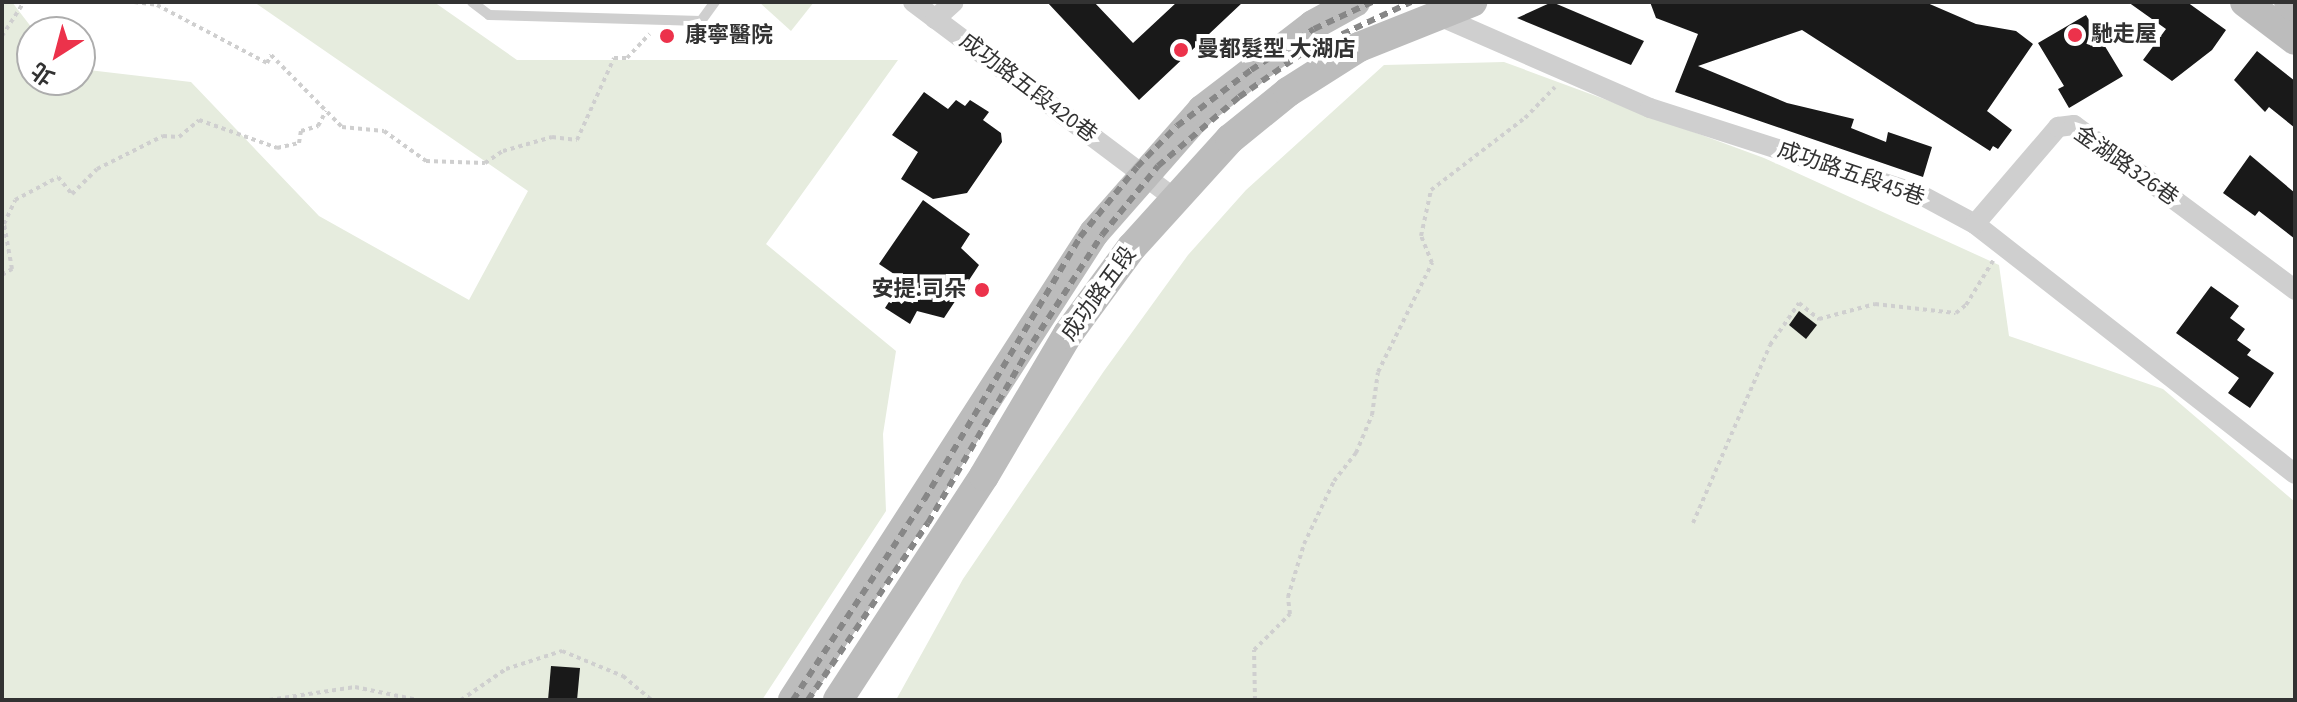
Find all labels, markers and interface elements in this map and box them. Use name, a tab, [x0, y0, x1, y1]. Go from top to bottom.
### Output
north arrow	[16, 16, 96, 96]
place label: 馳走屋	[2091, 22, 2157, 48]
place label: 康寧醫院	[685, 23, 773, 49]
marker: 康寧醫院	[656, 25, 678, 47]
marker: 馳走屋	[2066, 26, 2084, 44]
street label: 成功路五段420巷	[954, 28, 1102, 148]
place label: 曼都髮型 大湖店	[1197, 37, 1355, 63]
marker: 曼都髮型 大湖店	[1172, 41, 1190, 59]
text: 北	[25, 54, 61, 93]
street label: 金湖路326巷	[2069, 121, 2183, 211]
street label: 成功路五段45巷	[1774, 136, 1928, 212]
street label: 成功路五段	[1056, 242, 1142, 346]
place label: 安提.司朵	[871, 277, 966, 303]
marker: 安提.司朵	[973, 281, 991, 299]

